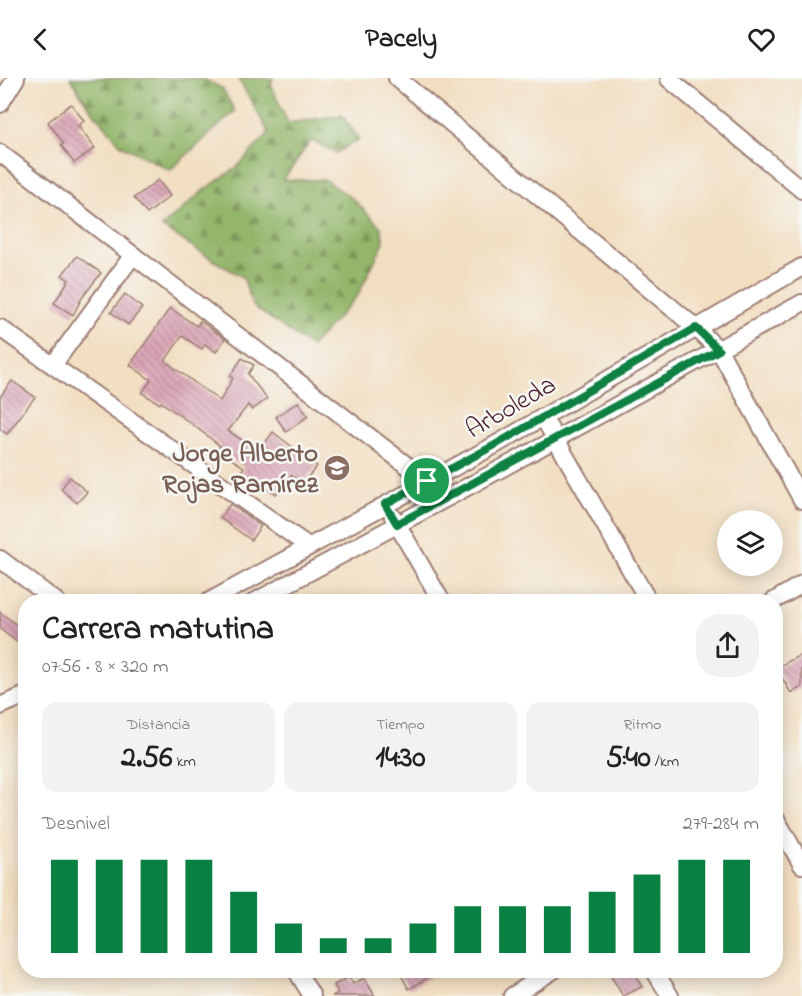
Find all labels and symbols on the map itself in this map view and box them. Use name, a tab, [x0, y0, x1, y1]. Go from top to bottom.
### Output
street label: Arboleda	[459, 367, 564, 450]
place label: Jorge Alberto Rojas Ramírez	[162, 435, 319, 505]
school or university icon: Jorge Alberto Rojas Ramírez	[322, 453, 352, 483]
pin	[401, 455, 452, 506]

